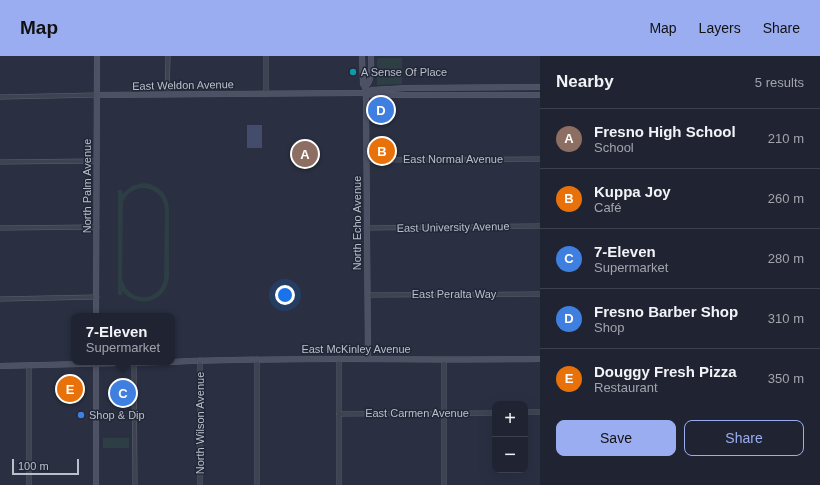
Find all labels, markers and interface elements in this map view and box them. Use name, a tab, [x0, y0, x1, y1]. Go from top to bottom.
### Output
text: Map	[20, 17, 58, 38]
text: Map	[649, 20, 677, 36]
text: Layers	[699, 20, 741, 36]
text: Share	[763, 20, 800, 36]
place label: A Sense Of Place	[361, 66, 447, 78]
marker: A Sense Of Place	[348, 67, 358, 77]
text: Nearby	[556, 72, 614, 91]
text: 5 results	[755, 75, 804, 90]
street label: East Weldon Avenue	[132, 78, 234, 92]
pin: D	[368, 95, 394, 125]
text: Fresno High School	[594, 123, 736, 140]
text: A	[564, 131, 574, 146]
text: 210 m	[768, 131, 804, 146]
pin: B	[369, 136, 395, 166]
street label: North Palm Avenue	[81, 139, 93, 233]
pin: A	[292, 139, 318, 169]
text: School	[594, 140, 634, 155]
street label: East Normal Avenue	[403, 153, 503, 165]
street label: North Echo Avenue	[351, 176, 363, 270]
text: Kuppa Joy	[594, 183, 671, 200]
text: B	[564, 191, 574, 206]
text: 260 m	[768, 191, 804, 206]
text: Café	[594, 200, 621, 215]
street label: East University Avenue	[396, 220, 510, 234]
text: 7-Eleven	[594, 243, 656, 260]
text: C	[564, 251, 574, 266]
text: 280 m	[768, 251, 804, 266]
text: Supermarket	[594, 260, 668, 275]
your location	[275, 285, 295, 305]
street label: East Peralta Way	[412, 288, 497, 300]
text: Fresno Barber Shop	[594, 303, 738, 320]
text: D	[564, 311, 574, 326]
text: 310 m	[768, 311, 804, 326]
popup	[71, 313, 175, 365]
text: Shop	[594, 320, 624, 335]
text: 7-Eleven	[86, 323, 147, 340]
text: Supermarket	[86, 340, 160, 355]
street label: East McKinley Avenue	[301, 343, 411, 355]
text: Douggy Fresh Pizza	[594, 363, 737, 380]
text: E	[565, 371, 573, 386]
text: 350 m	[768, 371, 804, 386]
street label: North Wilson Avenue	[194, 372, 206, 474]
pin: E	[57, 374, 83, 404]
pin: C	[110, 378, 136, 408]
text: Restaurant	[594, 380, 658, 395]
map controls	[492, 401, 528, 473]
button: +	[492, 401, 528, 437]
street label: East Carmen Avenue	[365, 407, 469, 419]
place label: Shop & Dip	[89, 409, 145, 421]
marker: Shop & Dip	[76, 410, 86, 420]
button: Save	[556, 420, 676, 456]
button: Share	[684, 420, 804, 456]
button: −	[492, 437, 528, 473]
scale bar	[12, 457, 79, 476]
text: 100 m	[18, 460, 49, 472]

